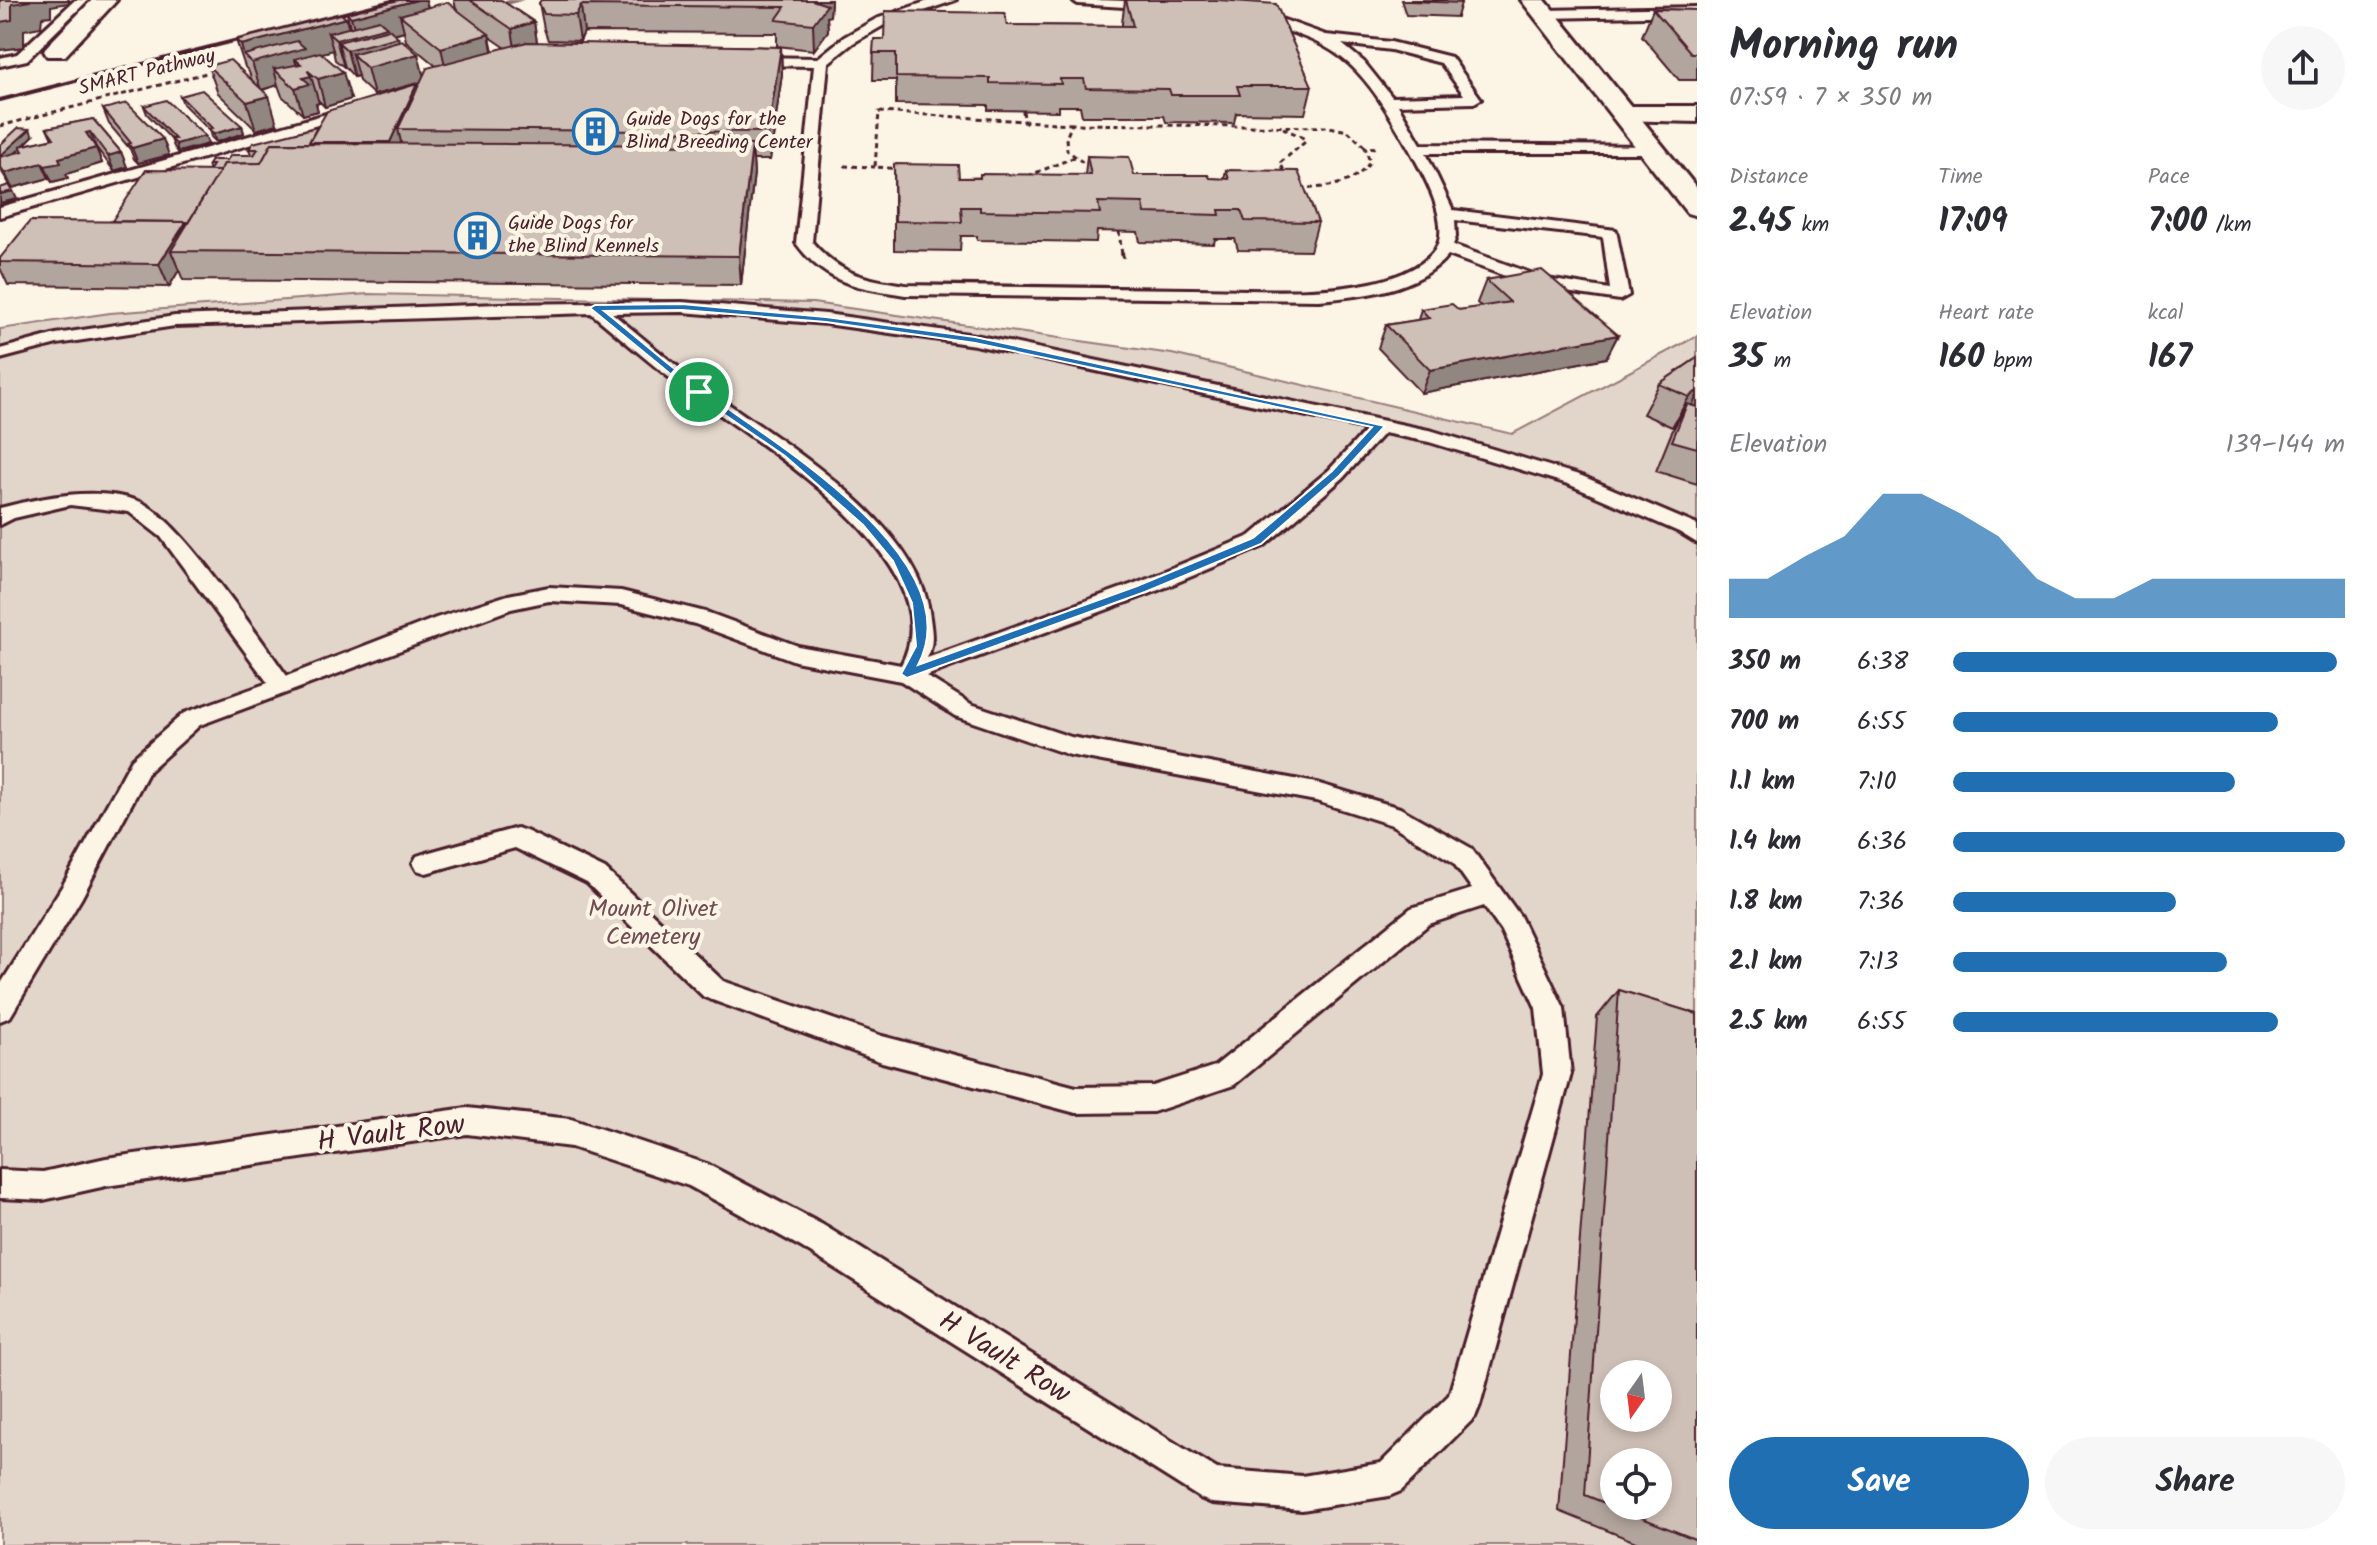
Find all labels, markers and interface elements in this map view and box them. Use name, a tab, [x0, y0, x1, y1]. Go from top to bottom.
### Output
text: Morning run	[1729, 12, 1958, 82]
button: share	[2261, 26, 2345, 110]
street label: SMART Pathway	[75, 40, 219, 105]
text: 07:59 · 7 × 350 m	[1729, 77, 1933, 119]
place label: Guide Dogs for the Blind Breeding Center	[626, 104, 814, 159]
building icon: Guide Dogs for the Blind Breeding Center	[571, 108, 619, 156]
text: Distance	[1729, 160, 1808, 195]
text: Time	[1938, 160, 1983, 195]
text: Pace	[2148, 160, 2190, 195]
text: 2.45	[1729, 195, 1793, 249]
text: 17:09	[1938, 195, 2008, 249]
text: 7:00	[2148, 195, 2207, 249]
place label: Guide Dogs for the Blind Kennels	[508, 208, 660, 263]
text: km	[1793, 208, 1829, 243]
text: /km	[2207, 208, 2251, 243]
building icon: Guide Dogs for the Blind Kennels	[453, 212, 501, 260]
text: Elevation	[1729, 296, 1812, 331]
text: Heart rate	[1938, 296, 2034, 331]
text: kcal	[2148, 296, 2183, 331]
text: 35	[1729, 331, 1765, 385]
text: 160	[1938, 331, 1984, 385]
text: 167	[2148, 331, 2192, 385]
text: m	[1765, 344, 1791, 379]
text: bpm	[1984, 344, 2033, 379]
pin	[665, 358, 733, 426]
icon: arrive	[677, 370, 721, 414]
text: Elevation	[1729, 424, 1827, 466]
text: 139–144 m	[2226, 424, 2345, 466]
text: 350 m	[1729, 641, 1801, 683]
text: 6:38	[1857, 641, 1908, 683]
text: 700 m	[1729, 701, 1799, 743]
text: 6:55	[1857, 701, 1906, 743]
text: 1.1 km	[1729, 761, 1795, 803]
text: 7:10	[1857, 761, 1897, 803]
text: 1.4 km	[1729, 821, 1801, 863]
text: 6:36	[1857, 821, 1907, 863]
text: 1.8 km	[1729, 881, 1802, 923]
text: 7:36	[1857, 881, 1905, 923]
park label: Mount Olivet Cemetery	[588, 890, 718, 957]
text: 2.1 km	[1729, 941, 1802, 983]
text: 7:13	[1857, 941, 1898, 983]
text: 2.5 km	[1729, 1001, 1808, 1043]
text: 6:55	[1857, 1001, 1906, 1043]
street label: H Vault Row	[315, 1103, 467, 1165]
street label: H Vault Row	[929, 1300, 1079, 1416]
north arrow	[1600, 1360, 1672, 1432]
map controls	[1600, 1360, 1672, 1520]
button: Save	[1729, 1437, 2029, 1529]
button: Share	[2045, 1437, 2345, 1529]
button: locate	[1600, 1448, 1672, 1520]

